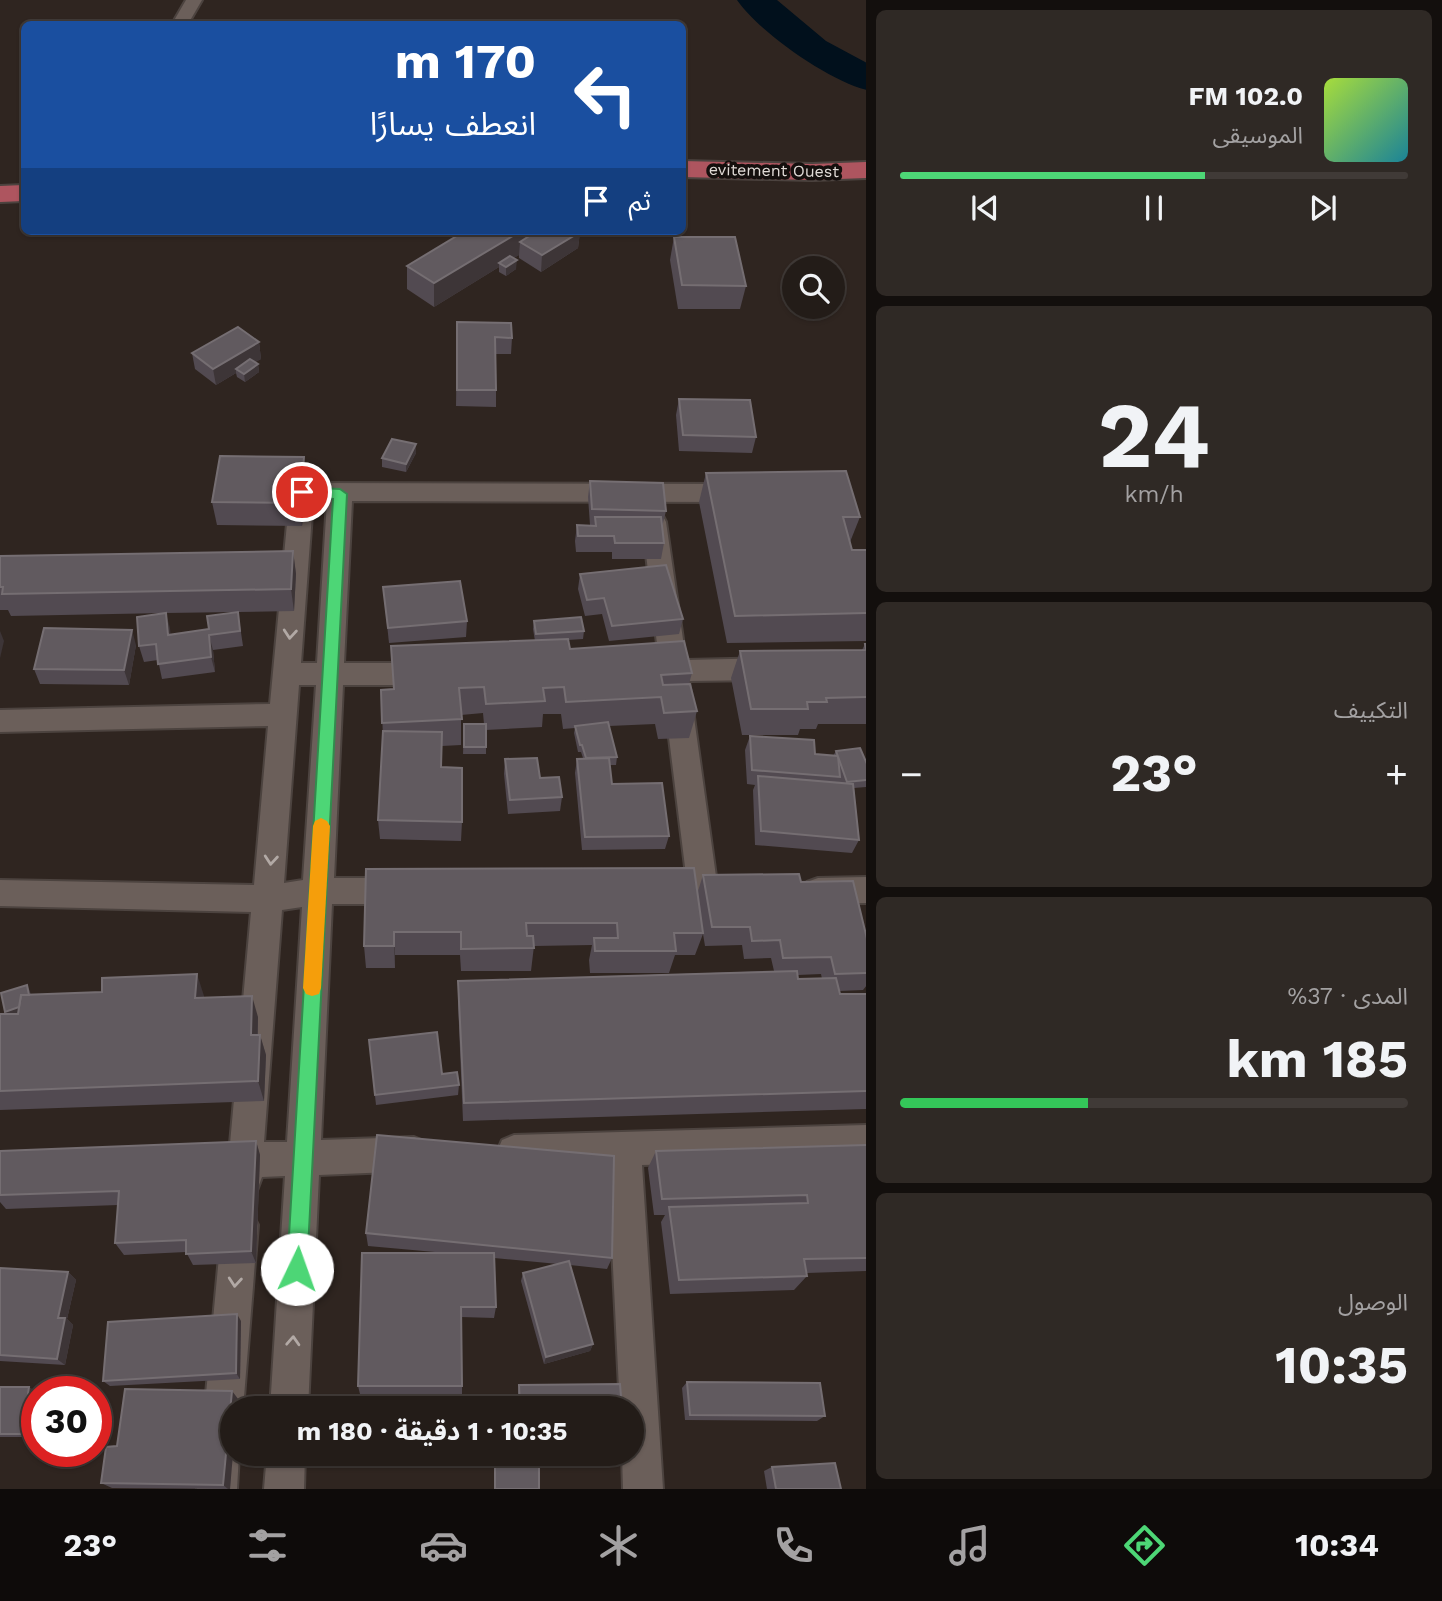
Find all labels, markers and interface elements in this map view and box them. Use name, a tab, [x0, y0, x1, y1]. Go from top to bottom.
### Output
text: 170 m	[395, 32, 536, 90]
icon: left	[560, 49, 651, 140]
text: 102.0 FM	[1189, 81, 1303, 111]
text: انعطف يسارًا	[370, 105, 536, 143]
text: الموسيقى	[1212, 122, 1303, 149]
street label: evitement Ouest	[709, 160, 840, 181]
icon: arrive	[577, 182, 615, 220]
text: ثم	[629, 186, 651, 216]
icon: previous	[966, 189, 1004, 227]
icon: pause	[1135, 189, 1173, 227]
icon: next	[1304, 189, 1342, 227]
map controls	[782, 256, 845, 319]
button: search	[782, 256, 845, 319]
text: 24	[1098, 382, 1210, 489]
pin	[272, 462, 332, 522]
icon: arrive	[283, 473, 321, 511]
text: km/h	[1124, 481, 1184, 508]
one-way arrow	[283, 628, 298, 639]
text: التكييف	[1334, 697, 1408, 724]
text: 23°	[1110, 743, 1198, 804]
text: −	[900, 752, 923, 796]
text: +	[1385, 752, 1408, 796]
one-way arrow	[264, 855, 279, 866]
text: المدى · 37%	[1288, 983, 1408, 1010]
text: 185 km	[1227, 1029, 1408, 1090]
position arrow	[260, 1232, 334, 1306]
one-way arrow	[228, 1277, 243, 1288]
text: الوصول	[1338, 1289, 1408, 1316]
one-way arrow	[285, 1335, 300, 1346]
text: 10:35	[1275, 1335, 1408, 1396]
speed limit sign: 30	[21, 1376, 112, 1467]
text: 10:35 · 1 دقيقة · 180 m	[297, 1416, 567, 1446]
icon: filters	[243, 1521, 292, 1570]
icon: car	[419, 1521, 468, 1570]
icon: climate	[594, 1521, 643, 1570]
icon: phone	[769, 1521, 818, 1570]
icon: music	[945, 1521, 994, 1570]
icon: directions	[1120, 1521, 1169, 1570]
text: 23°	[63, 1526, 117, 1564]
text: 10:34	[1295, 1526, 1379, 1564]

